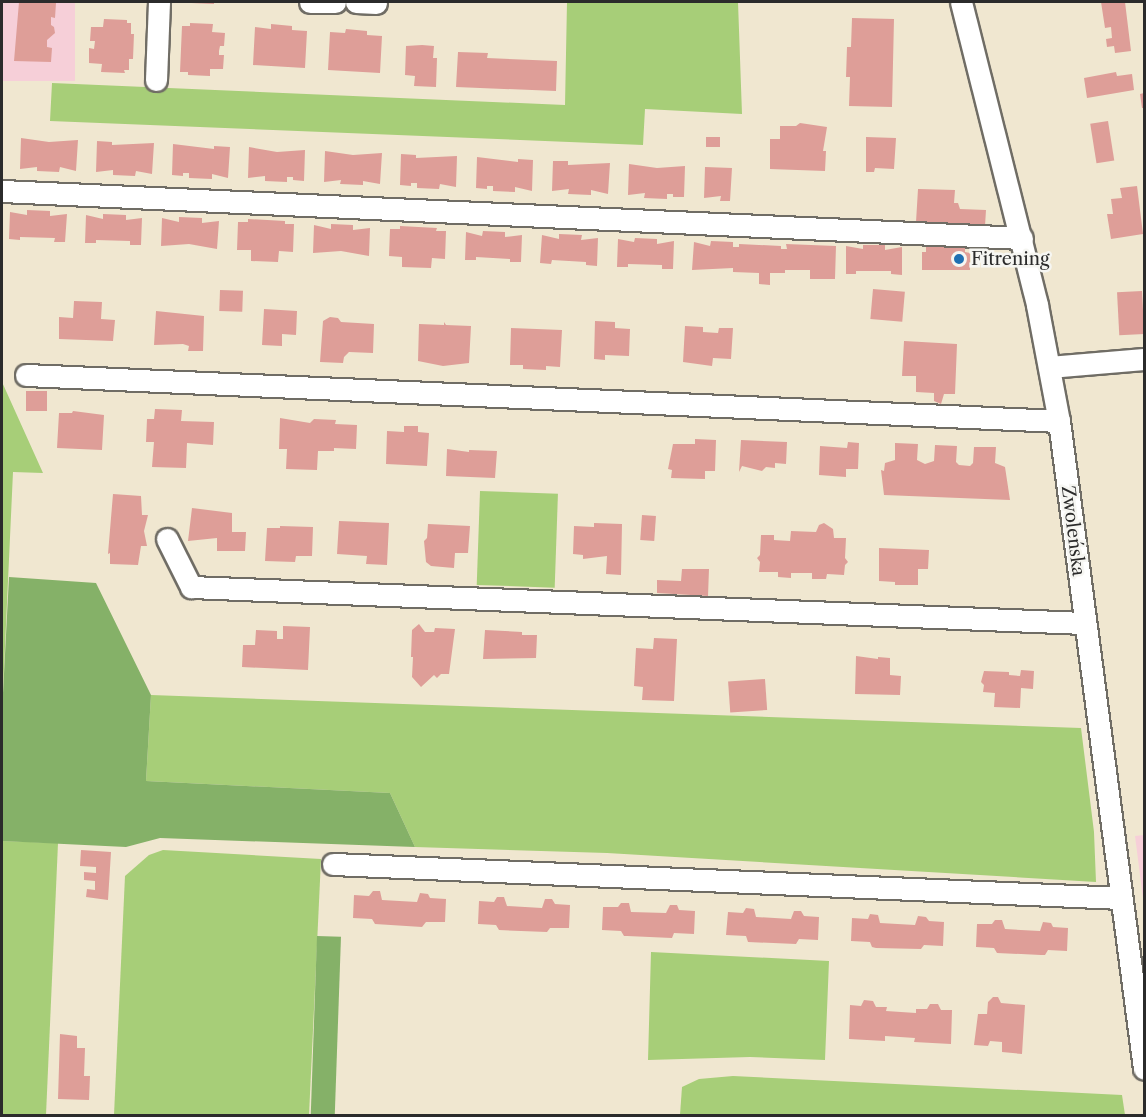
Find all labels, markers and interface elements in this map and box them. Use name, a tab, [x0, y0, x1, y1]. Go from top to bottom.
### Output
place label: Fitrening	[971, 248, 1049, 270]
marker: Fitrening	[952, 252, 966, 266]
street label: Zwoleńska	[1057, 485, 1089, 577]

